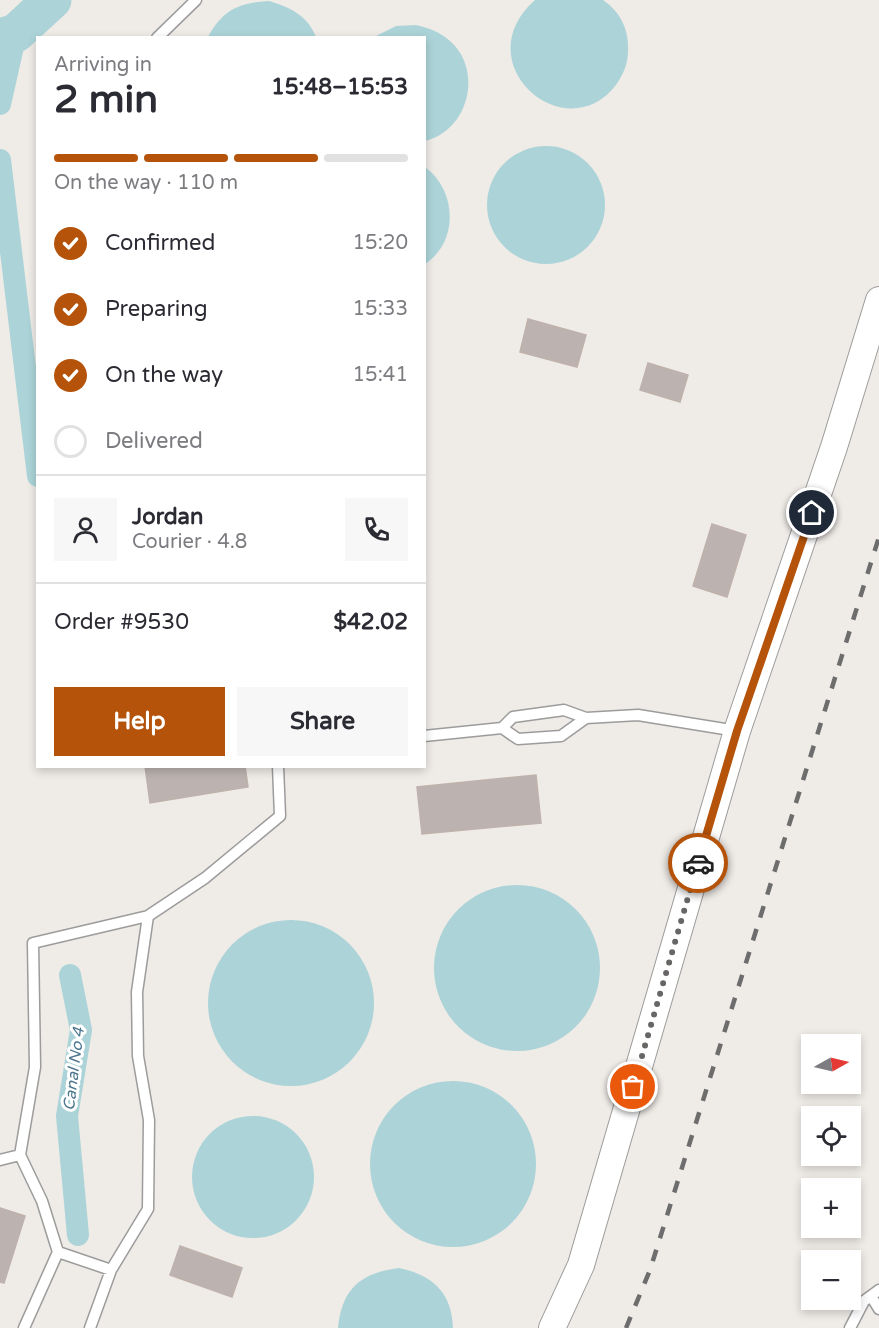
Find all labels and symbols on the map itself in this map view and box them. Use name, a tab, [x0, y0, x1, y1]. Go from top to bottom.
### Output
pin	[786, 487, 837, 538]
courier	[668, 833, 728, 893]
water label: Canal No 4	[59, 1025, 89, 1112]
north arrow	[801, 1034, 861, 1094]
pin	[607, 1061, 658, 1112]

